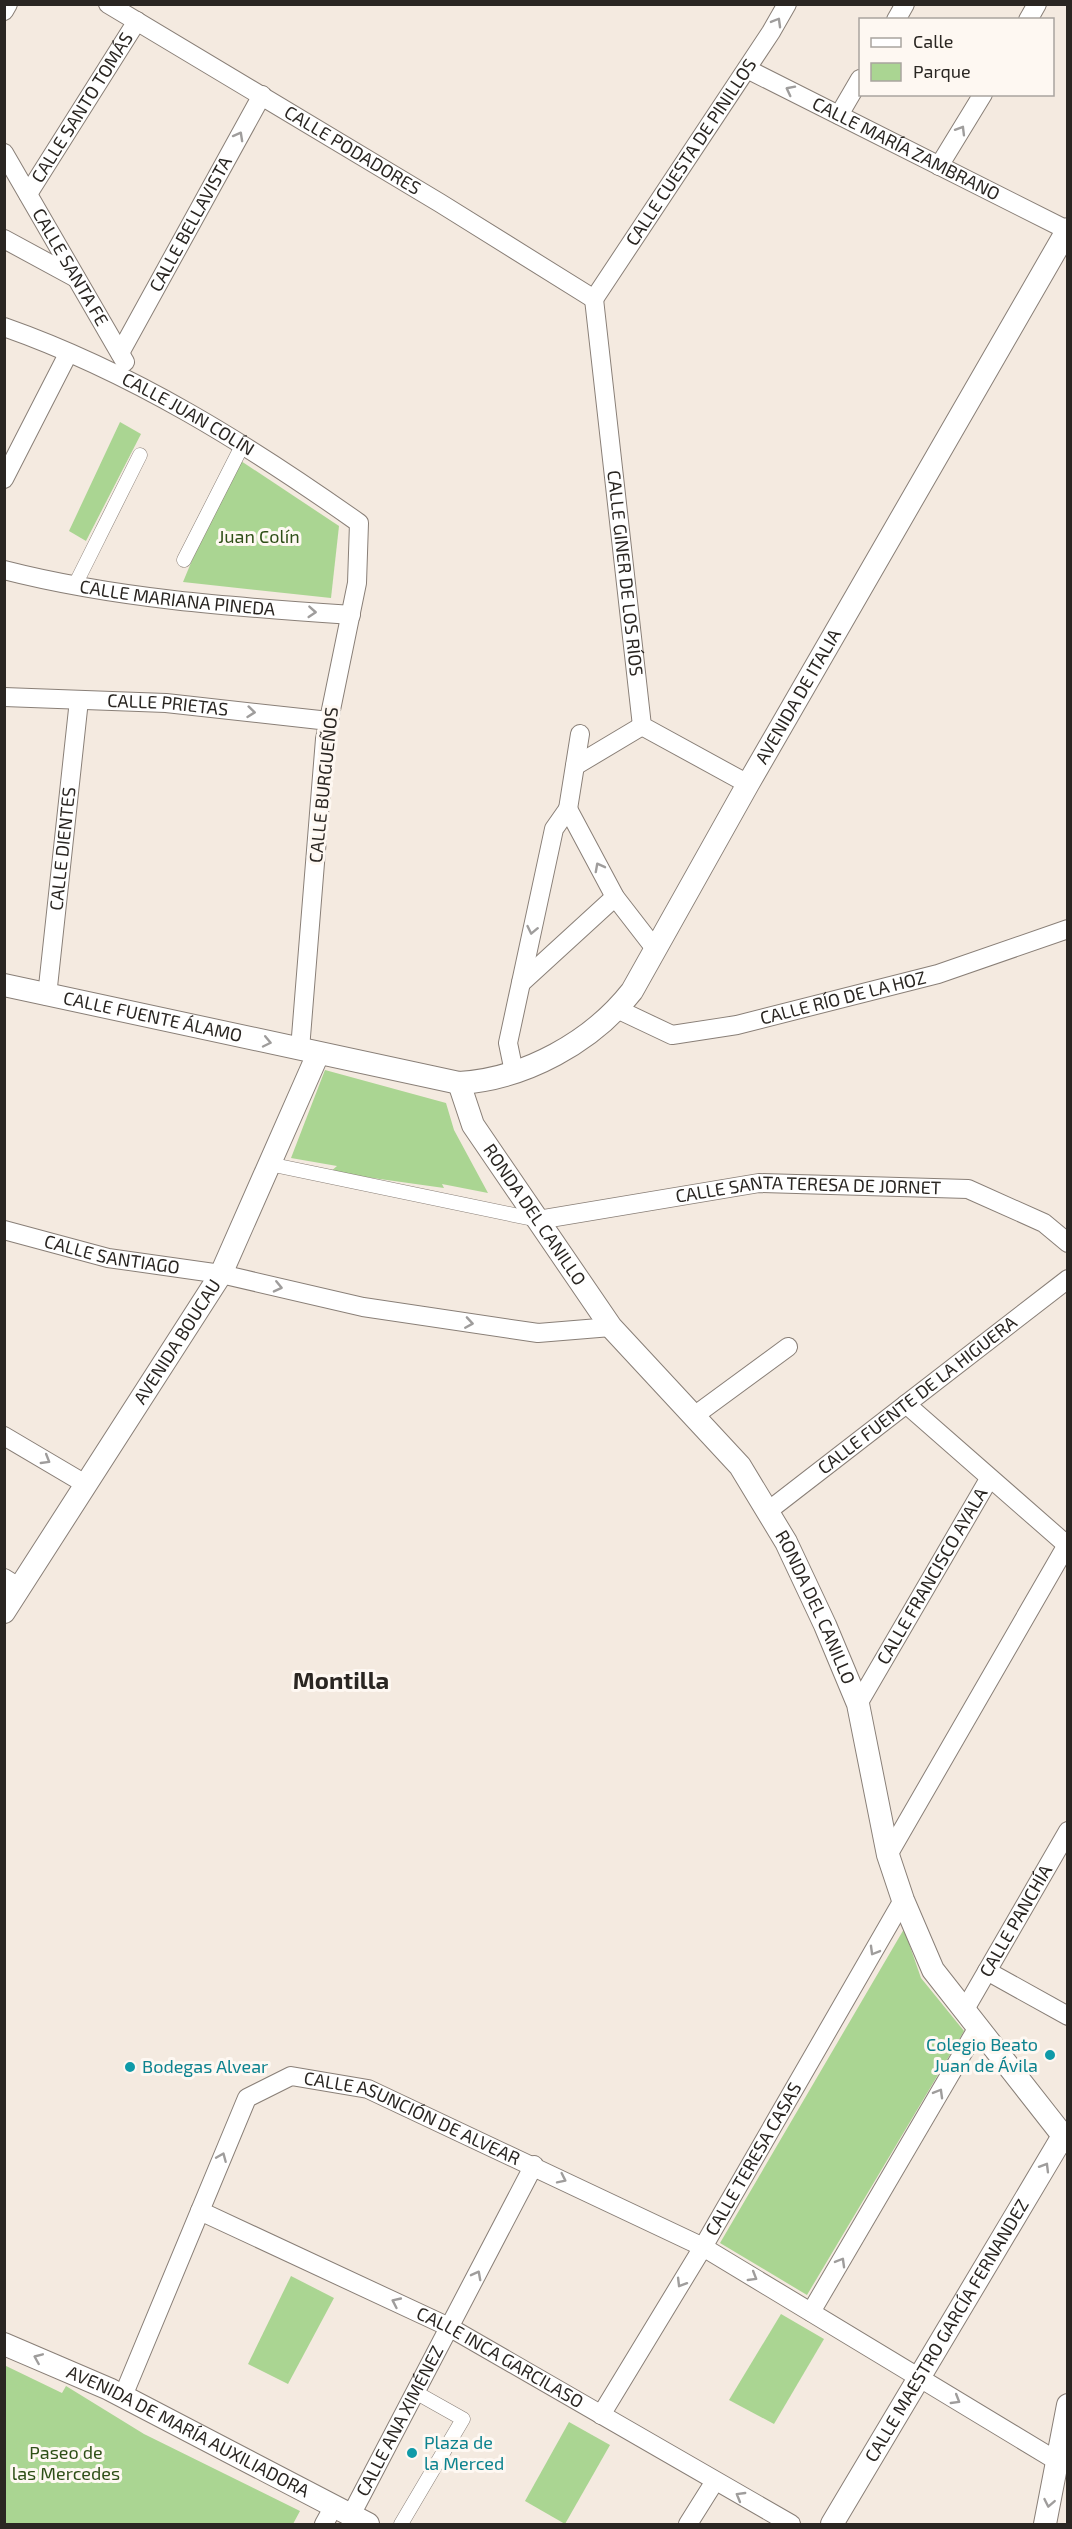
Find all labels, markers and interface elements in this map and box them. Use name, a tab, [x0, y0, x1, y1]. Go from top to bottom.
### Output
one-way arrow	[770, 18, 781, 29]
legend	[859, 18, 1054, 96]
street label: CALLE SANTO TOMÁS	[26, 28, 137, 186]
text: Calle	[913, 30, 954, 52]
street label: CALLE CUESTA DE PINILLOS	[620, 54, 760, 250]
text: Parque	[913, 60, 971, 82]
one-way arrow	[785, 86, 796, 98]
street label: CALLE MARÍA ZAMBRANO	[809, 92, 1004, 204]
street label: CALLE PODADORES	[281, 100, 425, 199]
one-way arrow	[954, 126, 965, 136]
one-way arrow	[232, 132, 243, 143]
street label: CALLE BELLAVISTA	[144, 152, 236, 295]
street label: CALLE SANTA FE	[28, 204, 114, 329]
street label: CALLE JUAN COLÍN	[119, 367, 259, 460]
street label: CALLE GINER DE LOS RÍOS	[603, 469, 648, 677]
park label: Juan Colín	[218, 525, 300, 547]
street label: CALLE MARIANA PINEDA	[78, 575, 277, 620]
one-way arrow	[307, 606, 316, 619]
street label: AVENIDA DE ITALIA	[750, 624, 845, 768]
street label: CALLE PRIETAS	[107, 689, 230, 720]
one-way arrow	[247, 705, 256, 718]
street label: CALLE BURGUEÑOS	[304, 706, 342, 864]
street label: CALLE DIENTES	[44, 786, 80, 912]
one-way arrow	[595, 863, 606, 874]
one-way arrow	[526, 925, 539, 935]
street label: CALLE RÍO DE LA HOZ	[758, 966, 928, 1029]
street label: CALLE FUENTE ÁLAMO	[61, 986, 244, 1046]
one-way arrow	[262, 1035, 272, 1048]
street label: RONDA DEL CANILLO	[479, 1139, 591, 1289]
street label: CALLE SANTA TERESA DE JORNET	[674, 1171, 942, 1207]
street label: CALLE SANTIAGO	[42, 1229, 181, 1278]
street label: AVENIDA BOUCAU	[128, 1275, 225, 1408]
one-way arrow	[272, 1280, 282, 1293]
street label: CALLE FUENTE DE LA HIGUERA	[813, 1310, 1021, 1478]
one-way arrow	[465, 1316, 474, 1328]
one-way arrow	[40, 1453, 50, 1465]
street label: CALLE FRANCISCO AYALA	[872, 1483, 992, 1668]
street label: RONDA DEL CANILLO	[771, 1526, 860, 1687]
district label: Montilla	[293, 1665, 389, 1694]
street label: CALLE PANCHÍA	[974, 1860, 1057, 1981]
one-way arrow	[870, 1945, 881, 1955]
place label: Colegio Beato Juan de Ávila	[926, 2033, 1038, 2076]
marker: Colegio Beato Juan de Ávila	[1043, 2048, 1057, 2062]
place label: Bodegas Alvear	[142, 2055, 268, 2077]
marker: Bodegas Alvear	[123, 2060, 137, 2074]
street label: CALLE ASUNCIÓN DE ALVEAR	[302, 2066, 524, 2169]
street label: CALLE TERESA CASAS	[700, 2078, 806, 2239]
one-way arrow	[932, 2089, 944, 2100]
one-way arrow	[215, 2153, 227, 2164]
one-way arrow	[1037, 2163, 1049, 2174]
one-way arrow	[555, 2171, 566, 2183]
street label: CALLE MAESTRO GARCÍA FERNANDEZ	[860, 2195, 1033, 2466]
one-way arrow	[833, 2258, 845, 2268]
one-way arrow	[747, 2270, 757, 2282]
one-way arrow	[470, 2271, 481, 2281]
one-way arrow	[677, 2277, 689, 2287]
one-way arrow	[392, 2298, 403, 2310]
street label: CALLE INCA GARCILASO	[413, 2302, 588, 2412]
street label: CALLE ANA XIMÉNEZ	[351, 2342, 448, 2500]
one-way arrow	[33, 2354, 44, 2366]
street label: AVENIDA DE MARÍA AUXILIADORA	[64, 2360, 314, 2502]
one-way arrow	[950, 2392, 960, 2404]
place label: Plaza de la Merced	[424, 2431, 504, 2474]
park label: Paseo de las Mercedes	[12, 2441, 120, 2484]
marker: Plaza de la Merced	[405, 2446, 419, 2460]
one-way arrow	[736, 2491, 746, 2503]
one-way arrow	[1043, 2498, 1056, 2508]

